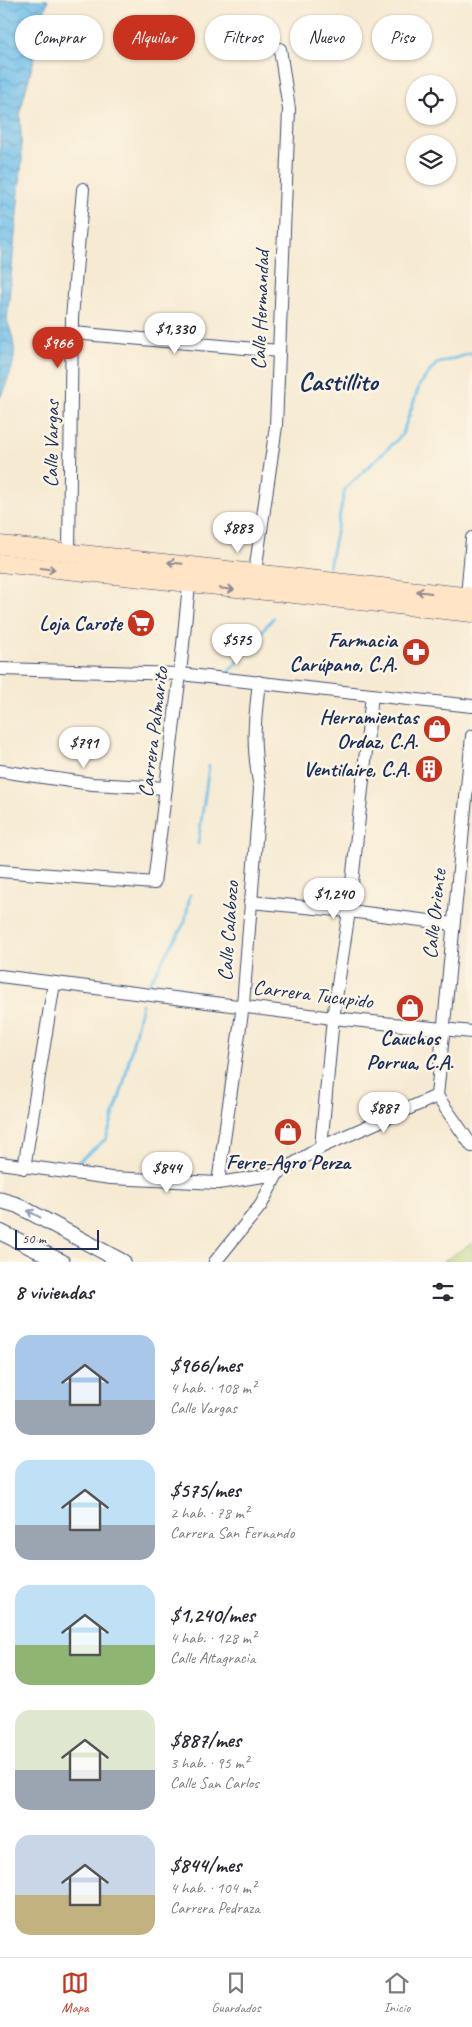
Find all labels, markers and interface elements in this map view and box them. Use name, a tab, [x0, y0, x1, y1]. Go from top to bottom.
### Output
chip: Comprar	[15, 15, 103, 60]
chip: Alquilar	[113, 15, 195, 60]
chip: Filtros	[205, 15, 280, 60]
chip: Nuevo	[290, 15, 362, 60]
chip: Piso	[372, 15, 432, 60]
map controls	[406, 75, 456, 185]
button: locate	[406, 75, 456, 125]
button: layers	[406, 135, 456, 185]
street label: Calle Hermandad	[245, 246, 275, 370]
pin: $1,330	[134, 312, 216, 355]
text: $1,330	[155, 319, 195, 339]
pin: $966	[28, 326, 88, 369]
text: $966	[43, 333, 73, 353]
district label: Castillito	[298, 365, 379, 398]
street label: Calle Vargas	[37, 398, 65, 488]
pin: $883	[208, 512, 268, 554]
text: $883	[224, 518, 252, 538]
one-way arrow	[167, 559, 183, 568]
one-way arrow	[40, 564, 56, 574]
one-way arrow	[219, 584, 235, 593]
one-way arrow	[416, 587, 432, 597]
supermarket icon: Loja Carote	[126, 608, 156, 638]
place label: Loja Carote	[39, 610, 124, 636]
pin: $575	[207, 624, 267, 666]
place label: Farmacia Carúpano, C.A.	[289, 627, 399, 677]
text: $575	[223, 630, 251, 650]
pharmacy icon: Farmacia Carúpano, C.A.	[401, 637, 431, 667]
street label: Carrera Palmarito	[132, 664, 174, 799]
place label: Herramientas Ordaz, C.A.	[320, 704, 421, 754]
shop icon: Herramientas Ordaz, C.A.	[422, 714, 452, 744]
pin: $791	[54, 726, 114, 769]
text: $791	[70, 733, 98, 753]
building icon: Ventilaire, C.A.	[414, 754, 444, 784]
place label: Ventilaire, C.A.	[303, 756, 411, 782]
street label: Calle Oriente	[416, 867, 452, 960]
pin: $1,240	[293, 878, 375, 920]
street label: Calle Calabozo	[212, 879, 245, 982]
text: $1,240	[314, 884, 354, 904]
street label: Carrera Tucupido	[252, 974, 376, 1014]
shop icon: Cauchos Porrua, C.A.	[395, 993, 425, 1023]
place label: Cauchos Porrua, C.A.	[367, 1025, 454, 1075]
pin: $887	[354, 1092, 414, 1134]
text: $887	[370, 1098, 398, 1118]
shop icon: Ferre-Agro Perza	[273, 1117, 303, 1147]
place label: Ferre-Agro Perza	[226, 1149, 352, 1175]
pin: $844	[137, 1152, 197, 1194]
text: $844	[153, 1158, 181, 1178]
one-way arrow	[27, 1209, 42, 1218]
scale bar	[15, 1227, 99, 1250]
text: 50 m	[22, 1230, 46, 1247]
icon: filters	[429, 1278, 457, 1306]
text: 8 viviendas	[15, 1279, 94, 1305]
text: $966/mes	[170, 1352, 242, 1378]
icon: home	[55, 1355, 115, 1415]
text: 4 hab. · 108 m²	[170, 1378, 256, 1398]
text: Calle Vargas	[170, 1398, 237, 1418]
text: $575/mes	[170, 1477, 240, 1503]
icon: home	[55, 1480, 115, 1540]
text: 2 hab. · 78 m²	[170, 1503, 249, 1523]
text: Carrera San Fernando	[170, 1523, 294, 1543]
text: $1,240/mes	[170, 1602, 255, 1628]
icon: home	[55, 1605, 115, 1665]
text: 4 hab. · 128 m²	[170, 1628, 256, 1648]
text: Calle Altagracia	[170, 1648, 255, 1668]
text: $887/mes	[170, 1727, 241, 1753]
icon: home	[55, 1730, 115, 1790]
text: 3 hab. · 95 m²	[170, 1753, 249, 1773]
text: Calle San Carlos	[170, 1773, 259, 1793]
text: $844/mes	[170, 1852, 241, 1878]
icon: home	[55, 1855, 115, 1915]
text: 4 hab. · 104 m²	[170, 1878, 256, 1898]
text: Carrera Pedraza	[170, 1898, 260, 1918]
tab: Mapa	[61, 1969, 89, 2016]
tab: Guardados	[211, 1969, 261, 2016]
tab: Inicio	[383, 1969, 411, 2016]

